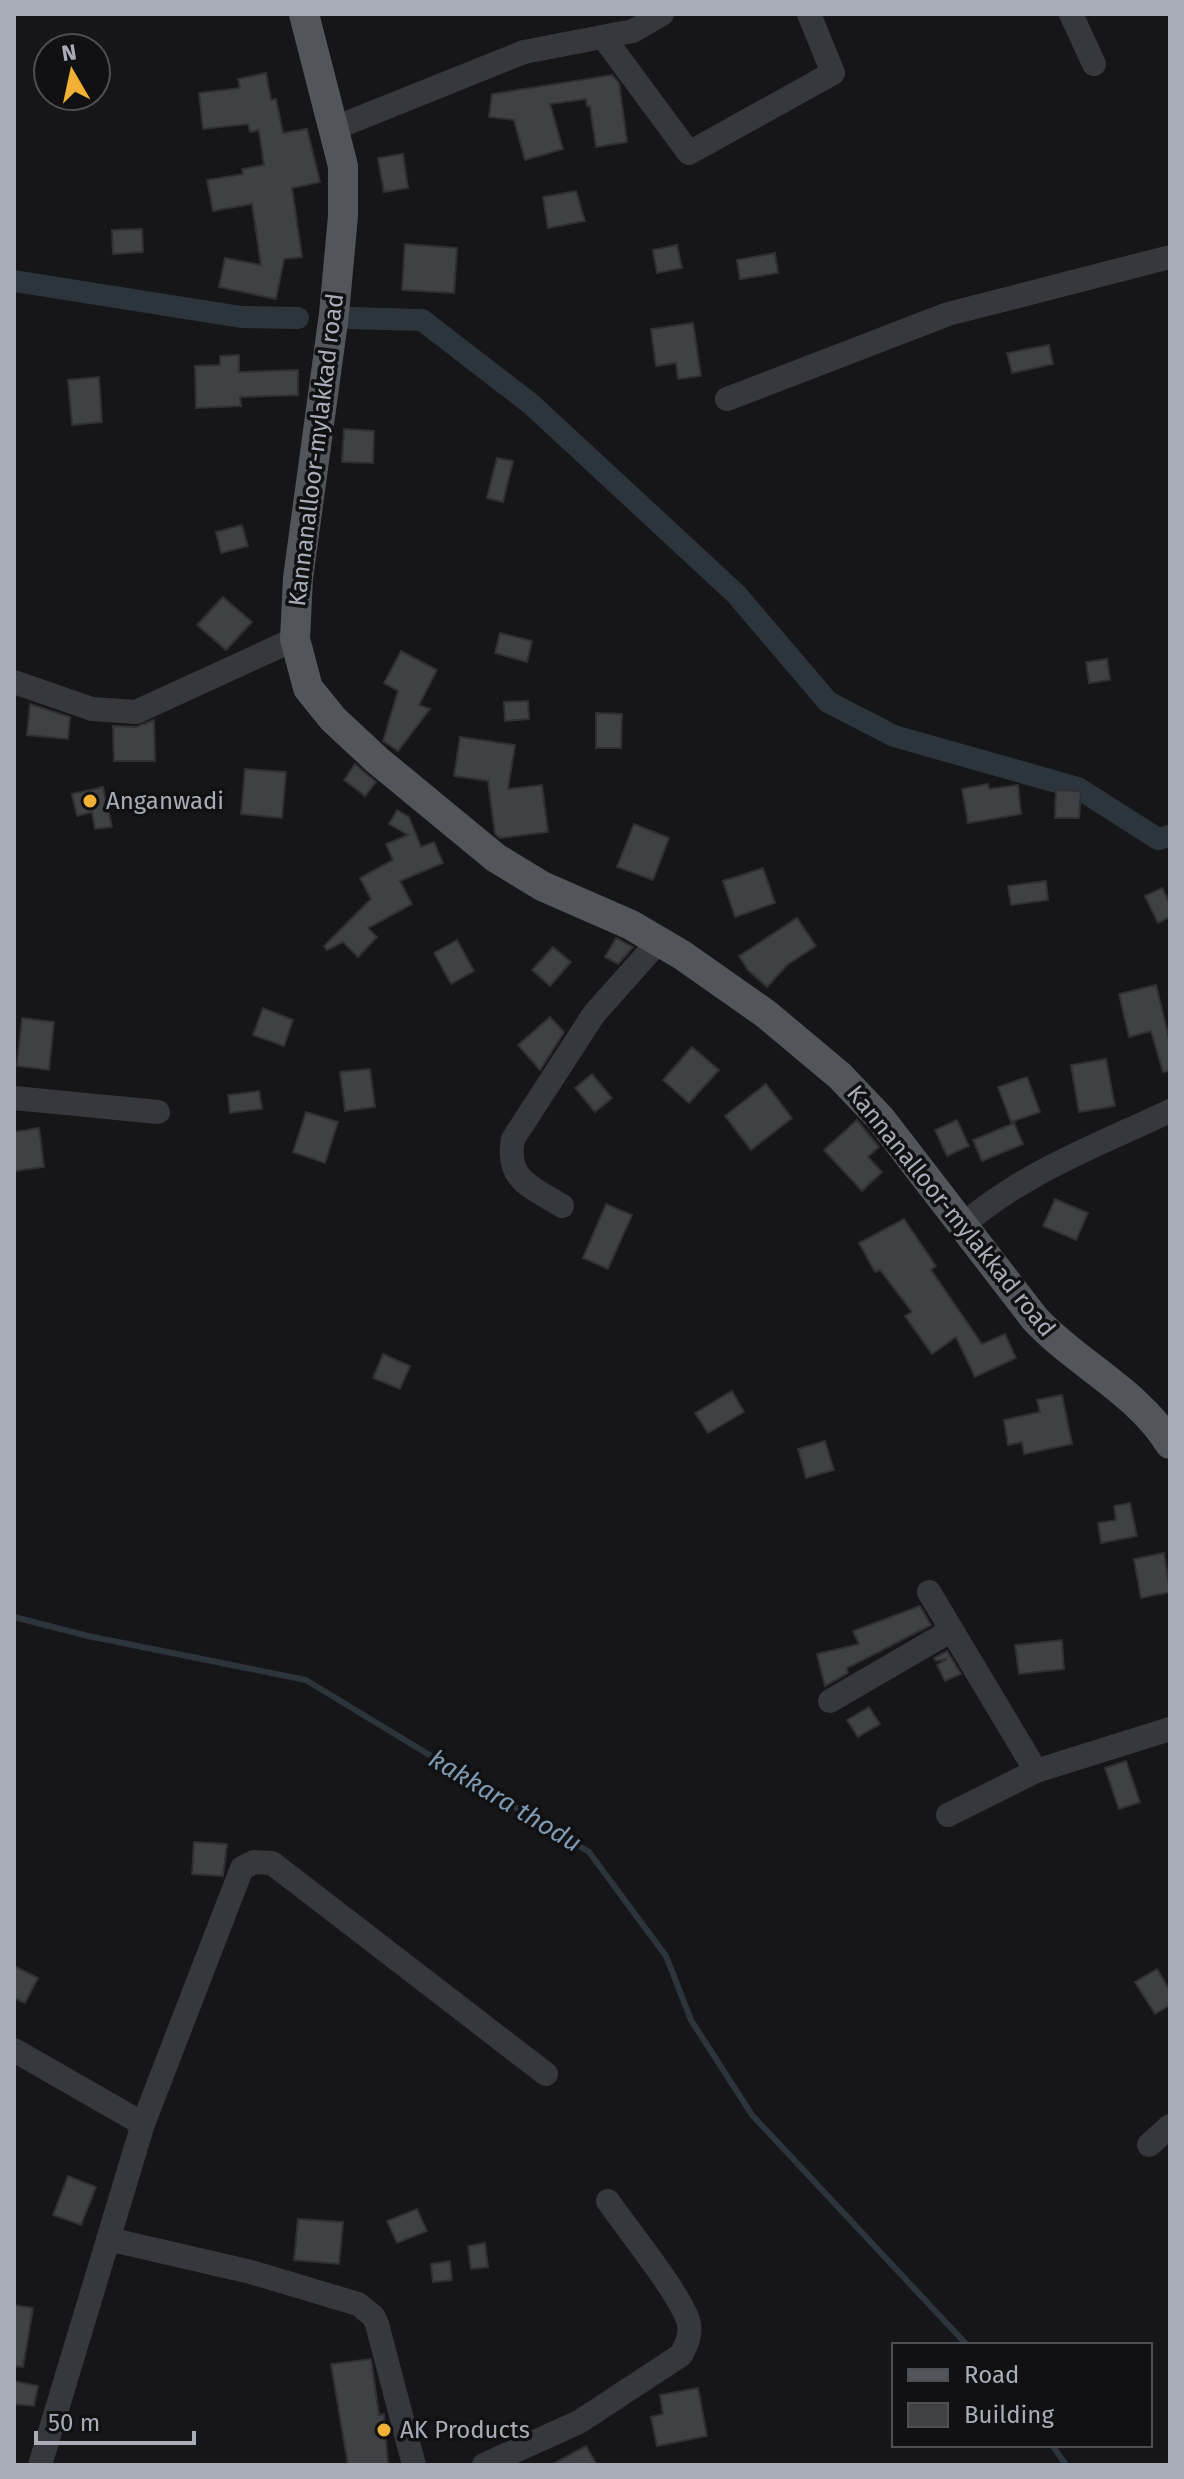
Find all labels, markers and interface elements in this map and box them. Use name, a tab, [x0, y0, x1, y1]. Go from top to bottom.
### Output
north arrow	[32, 32, 112, 112]
text: N	[60, 38, 78, 67]
street label: Kannanalloor-mylakkad road	[283, 292, 349, 608]
place label: Anganwadi	[106, 787, 224, 815]
marker: Anganwadi	[81, 792, 99, 810]
street label: Kannanalloor-mylakkad road	[841, 1080, 1061, 1342]
water label: kakkara thodu	[423, 1743, 587, 1859]
legend	[892, 2343, 1152, 2447]
text: Road	[964, 2361, 1019, 2389]
scale bar	[36, 2395, 194, 2445]
text: Building	[964, 2401, 1054, 2429]
text: 50 m	[48, 2409, 100, 2437]
place label: AK Products	[400, 2416, 530, 2444]
marker: AK Products	[375, 2421, 393, 2439]

